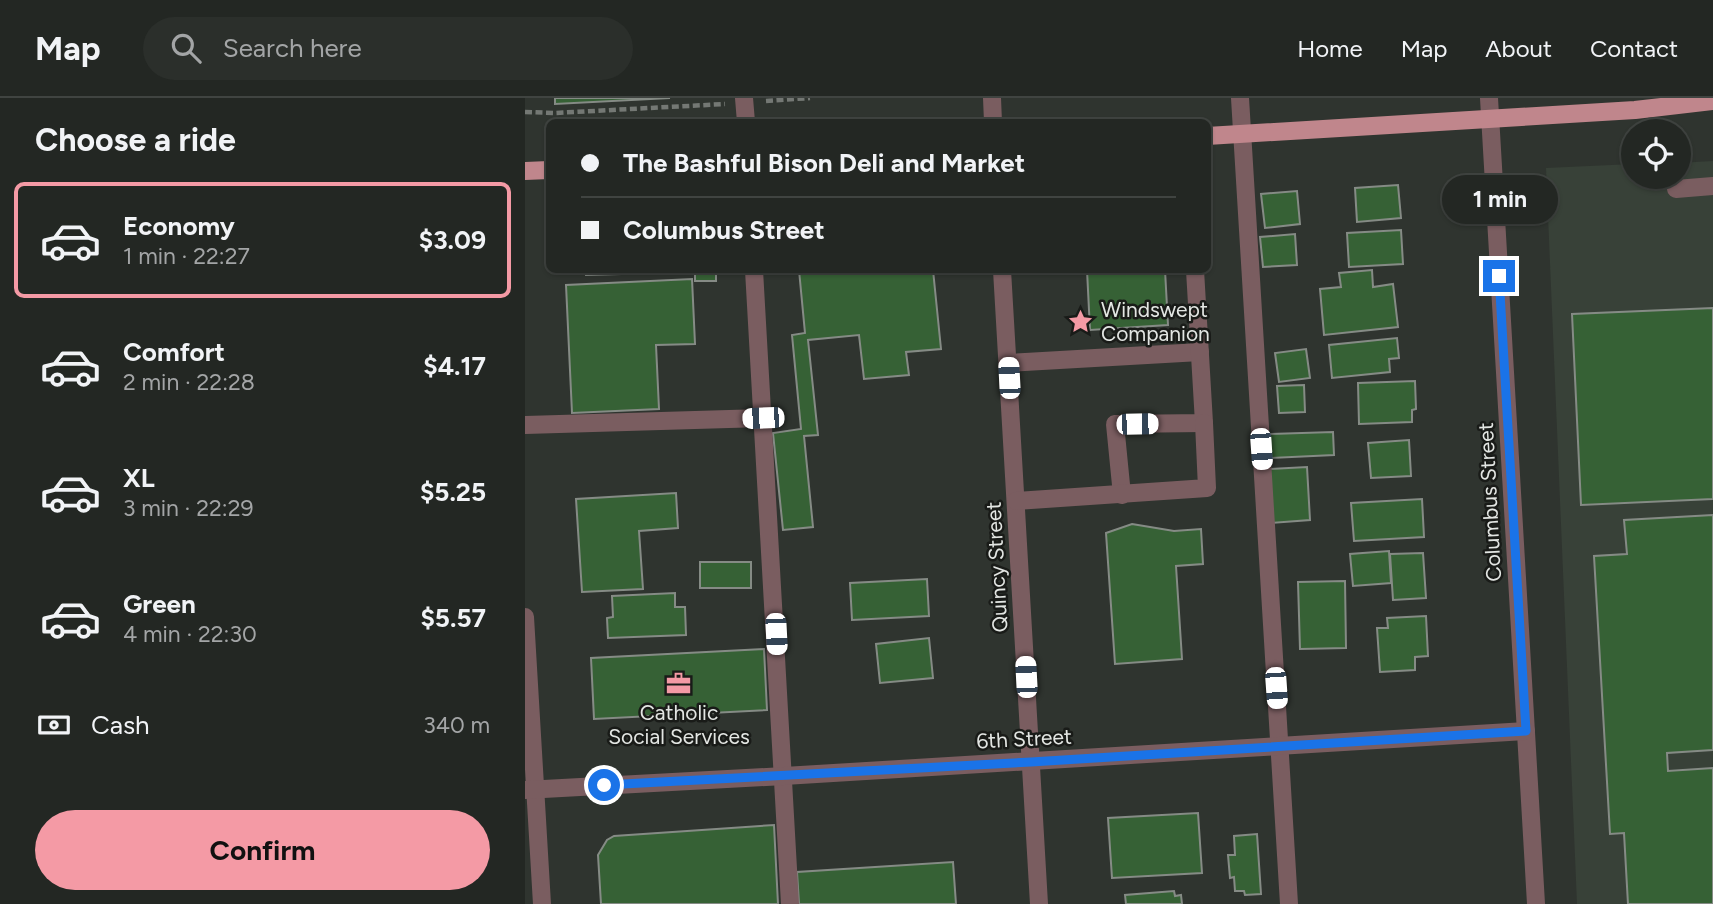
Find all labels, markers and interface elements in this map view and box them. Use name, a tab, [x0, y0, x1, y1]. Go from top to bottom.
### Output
search box	[143, 17, 633, 80]
text: Map	[35, 29, 101, 68]
icon: search	[167, 29, 205, 67]
text: Search here	[223, 32, 362, 64]
text: Home	[1297, 34, 1363, 63]
text: Map	[1401, 34, 1447, 63]
text: About	[1485, 34, 1552, 63]
text: Contact	[1590, 34, 1678, 63]
map controls	[1621, 119, 1691, 189]
button: locate	[1621, 119, 1691, 189]
text: Choose a ride	[35, 121, 236, 159]
text: The Bashful Bison Deli and Market	[623, 147, 1025, 179]
callout: 1 min	[1441, 174, 1557, 223]
text: 1 min	[1473, 185, 1527, 213]
icon: car	[39, 209, 102, 272]
text: Economy	[123, 210, 235, 242]
text: Columbus Street	[623, 214, 825, 246]
text: $3.09	[419, 224, 486, 256]
text: 1 min · 22:27	[123, 242, 250, 270]
route end	[1483, 260, 1515, 292]
place label: Windswept Companion	[1101, 297, 1210, 346]
place icon: Windswept Companion	[1067, 308, 1095, 336]
icon: car	[39, 335, 102, 398]
text: Comfort	[123, 336, 225, 368]
text: $4.17	[423, 350, 486, 382]
car	[998, 356, 1021, 400]
text: 2 min · 22:28	[123, 368, 255, 396]
car	[742, 407, 785, 429]
car	[1116, 413, 1159, 435]
street label: Columbus Street	[1473, 422, 1506, 582]
car	[1250, 427, 1273, 471]
icon: car	[39, 461, 102, 524]
text: XL	[123, 462, 155, 494]
text: $5.25	[420, 476, 486, 508]
text: 3 min · 22:29	[123, 494, 254, 522]
street label: Quincy Street	[981, 501, 1012, 633]
icon: car	[39, 587, 102, 650]
text: Green	[123, 588, 196, 620]
text: $5.57	[420, 602, 486, 634]
car	[765, 612, 788, 656]
text: 4 min · 22:30	[123, 620, 257, 648]
car	[1015, 655, 1038, 699]
car	[1265, 666, 1288, 710]
office icon: Catholic Social Services	[665, 670, 693, 698]
place label: Catholic Social Services	[608, 700, 750, 749]
icon: cash	[35, 706, 73, 744]
text: Cash	[91, 709, 150, 741]
text: 340 m	[423, 711, 490, 739]
street label: 6th Street	[976, 724, 1072, 753]
route start	[588, 769, 620, 801]
button: Confirm	[35, 810, 490, 890]

